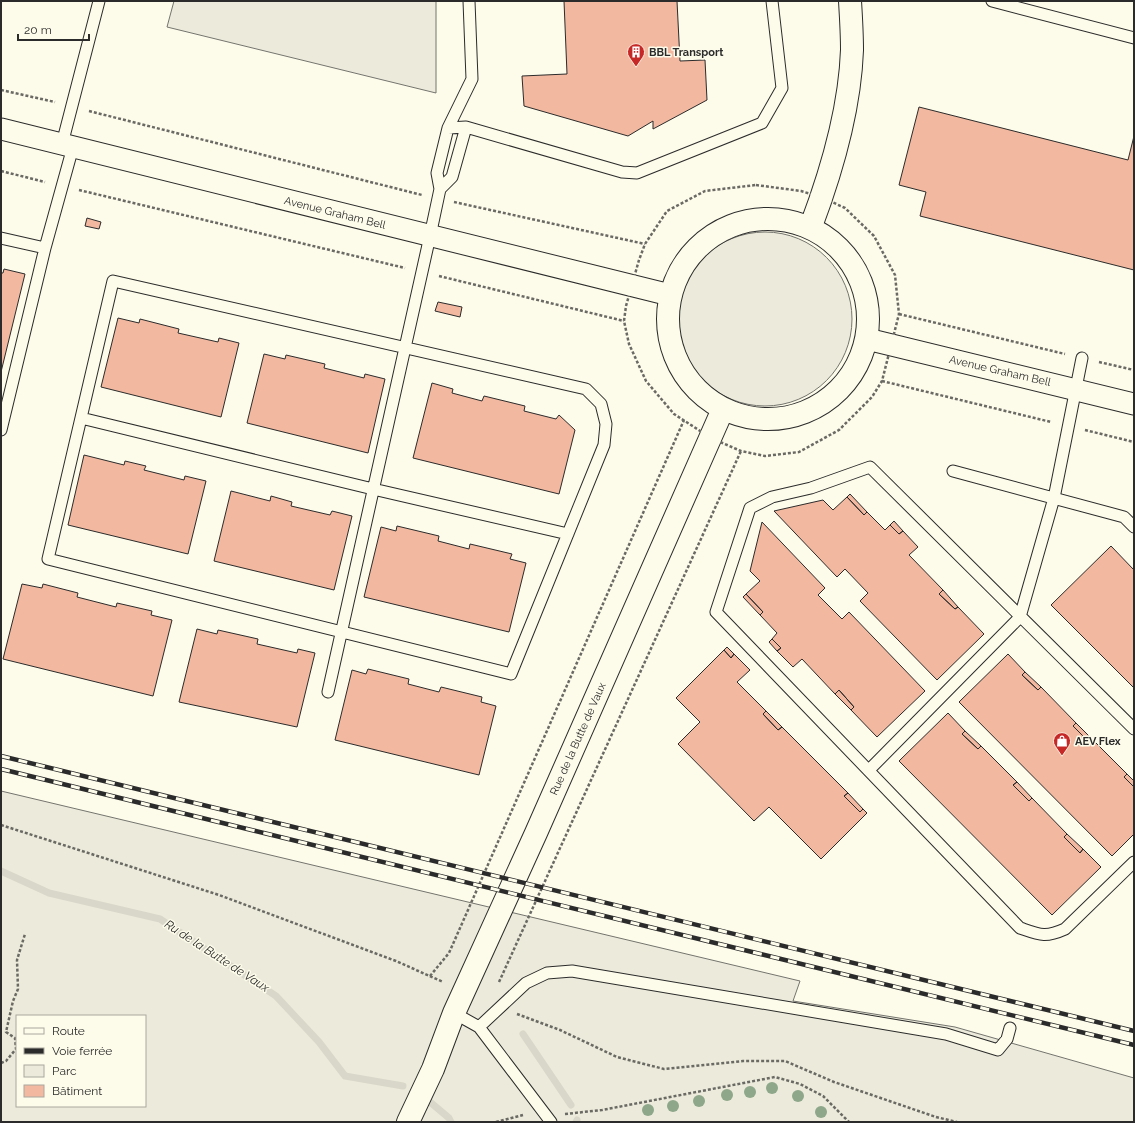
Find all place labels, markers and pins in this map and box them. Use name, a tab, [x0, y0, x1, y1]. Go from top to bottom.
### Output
building icon: BBL Transport	[626, 42, 646, 67]
place label: BBL Transport	[649, 46, 724, 59]
shop icon: AEV Flex	[1052, 731, 1072, 756]
place label: AEV Flex	[1075, 735, 1121, 748]

